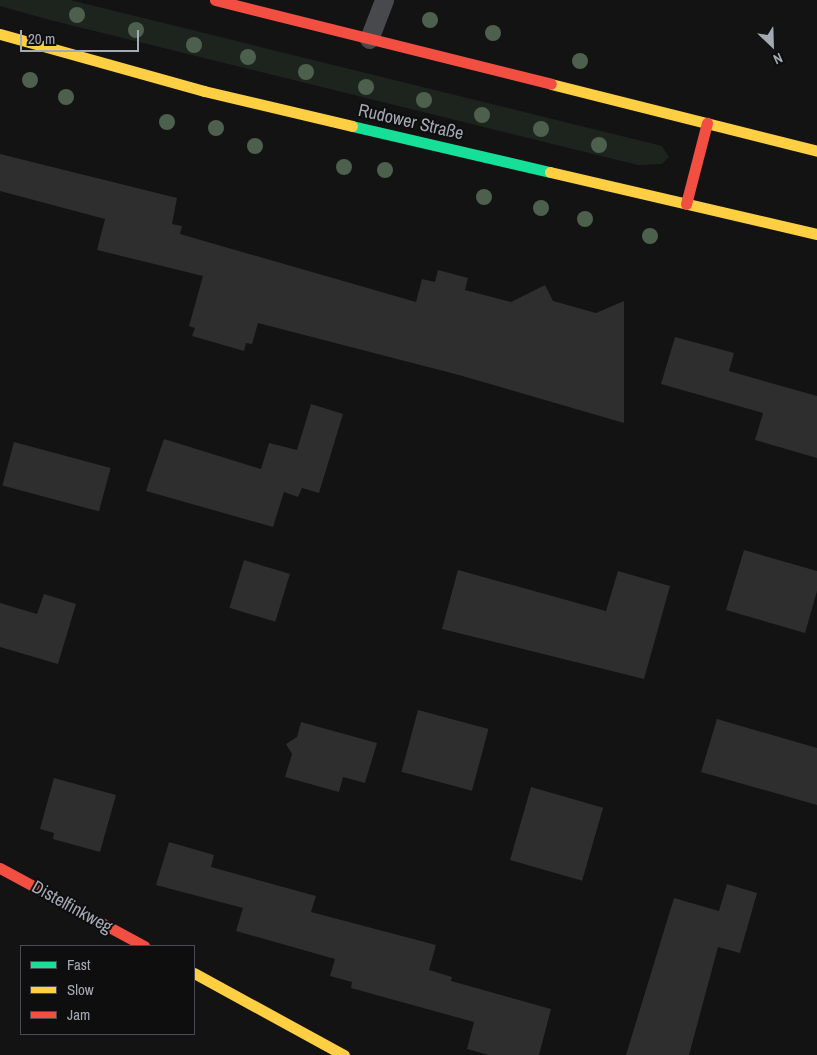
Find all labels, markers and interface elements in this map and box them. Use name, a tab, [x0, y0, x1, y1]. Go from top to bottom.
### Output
scale bar	[22, 20, 141, 52]
north arrow	[747, 20, 797, 70]
text: 20 m	[28, 28, 55, 49]
text: N	[771, 49, 786, 69]
street label: Rudower Straße	[356, 99, 466, 145]
street label: Distelfinkweg	[28, 876, 116, 938]
legend	[20, 945, 195, 1035]
text: Fast	[67, 954, 90, 975]
text: Slow	[67, 979, 94, 1000]
text: Jam	[67, 1004, 90, 1025]

